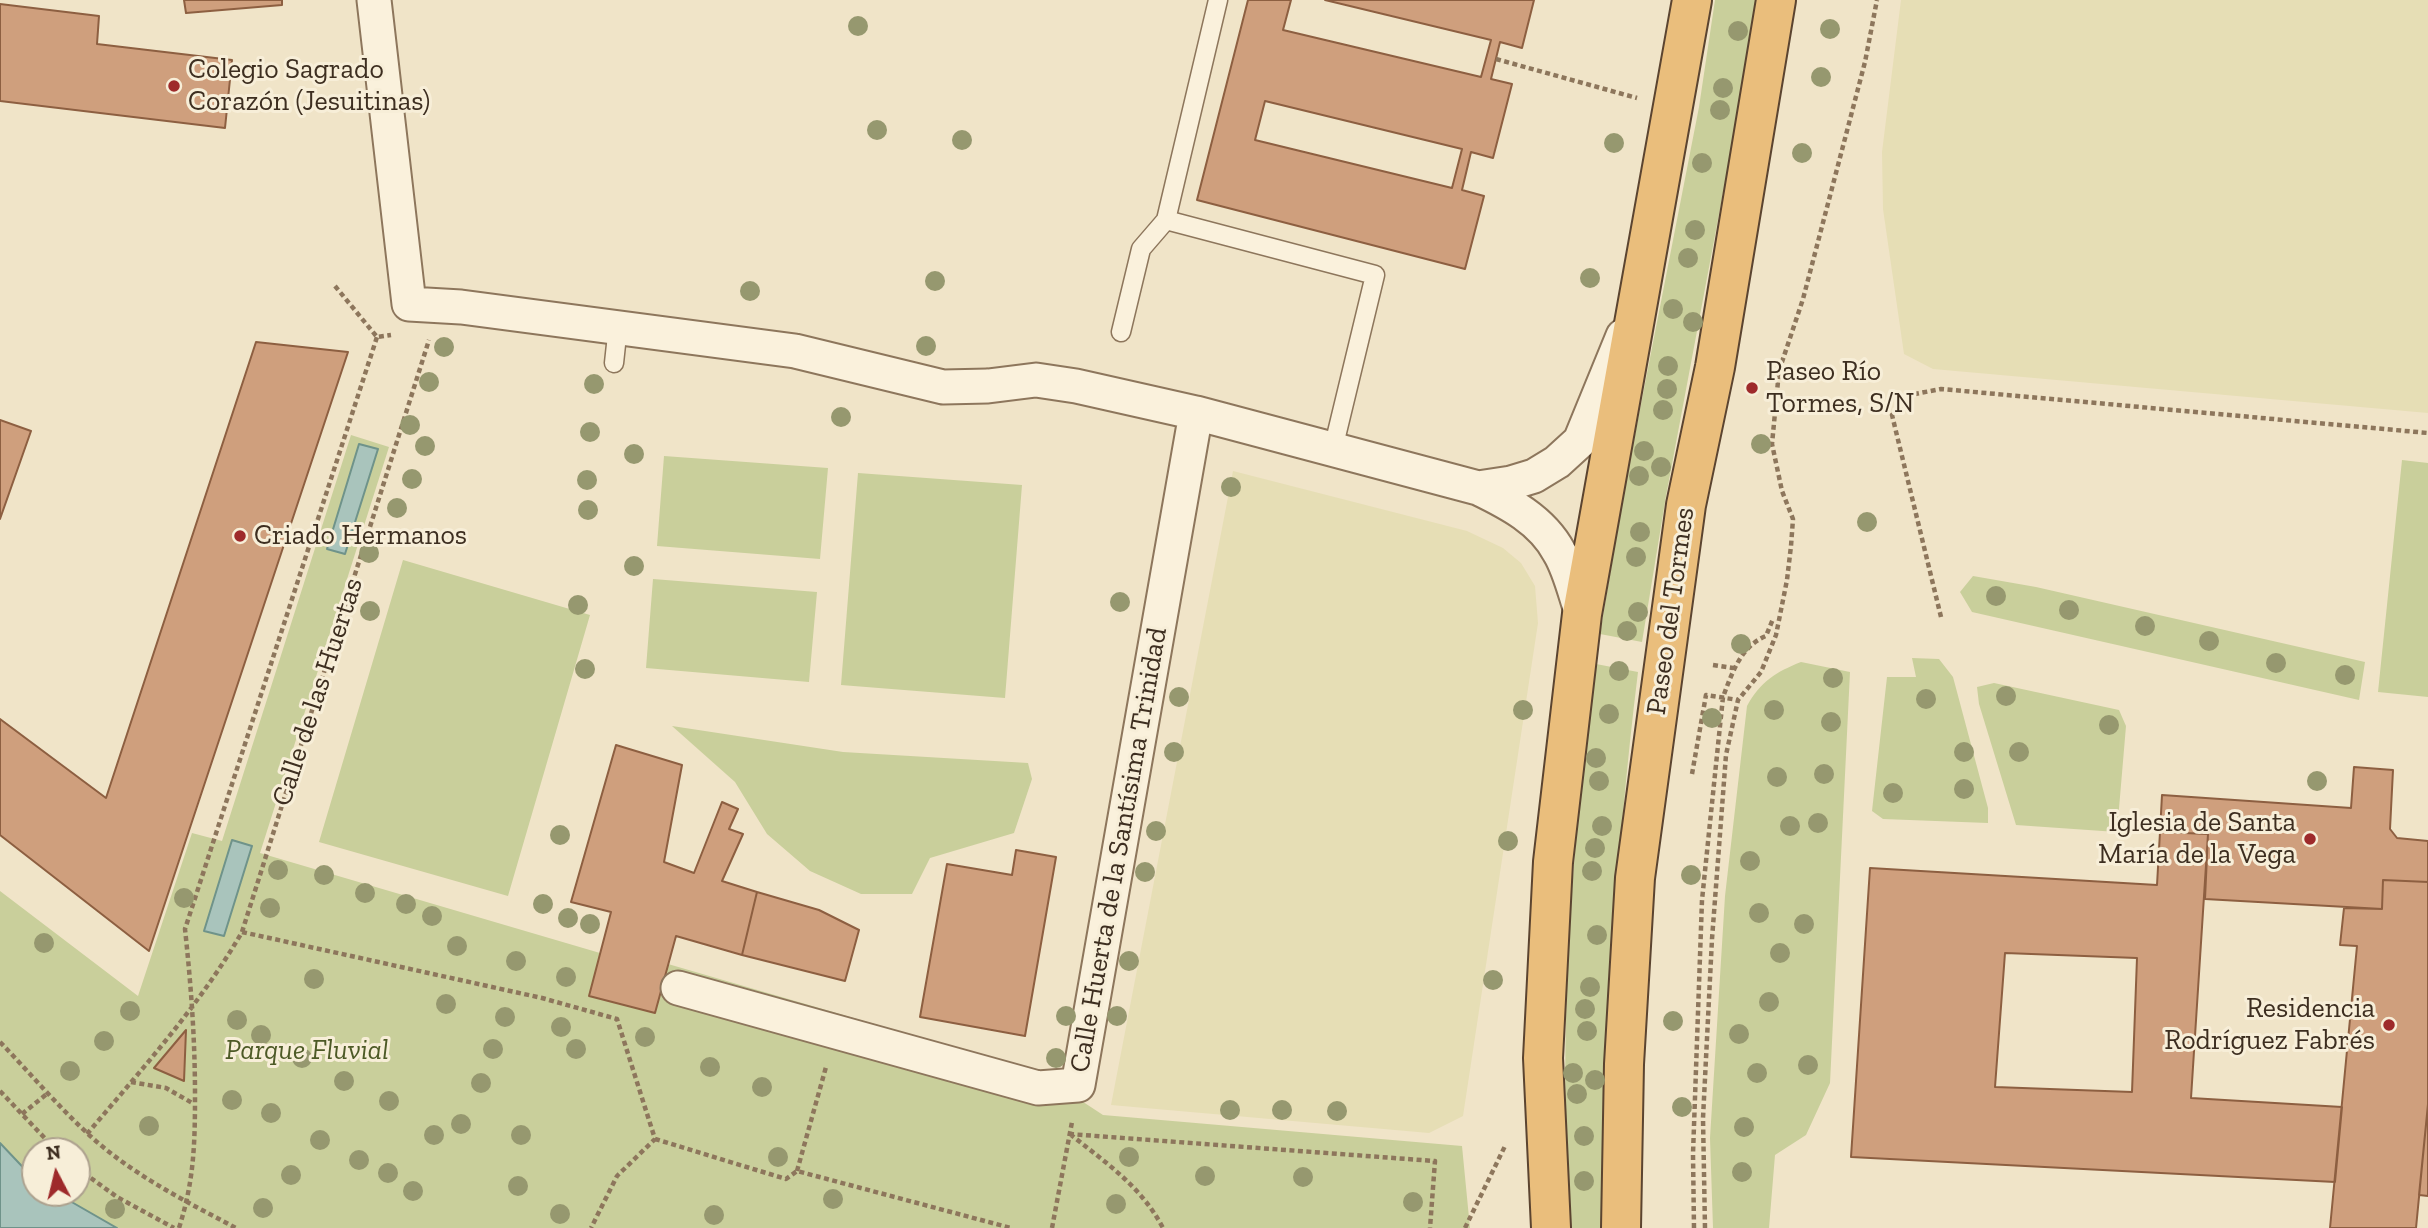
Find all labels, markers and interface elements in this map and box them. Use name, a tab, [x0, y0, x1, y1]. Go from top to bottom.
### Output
place label: Colegio Sagrado Corazón (Jesuitinas)	[188, 53, 430, 119]
marker: Colegio Sagrado Corazón (Jesuitinas)	[166, 78, 182, 94]
place label: Paseo Río Tormes, S/N	[1766, 355, 1914, 421]
marker: Paseo Río Tormes, S/N	[1744, 380, 1760, 396]
street label: Paseo del Tormes	[1640, 505, 1702, 717]
place label: Criado Hermanos	[254, 519, 467, 553]
marker: Criado Hermanos	[232, 528, 248, 544]
street label: Calle de las Huertas	[265, 574, 371, 810]
street label: Calle Huerta de la Santísima Trinidad	[1063, 625, 1175, 1075]
place label: Iglesia de Santa María de la Vega	[2098, 806, 2296, 872]
marker: Iglesia de Santa María de la Vega	[2302, 831, 2318, 847]
place label: Residencia Rodríguez Fabrés	[2164, 992, 2375, 1058]
marker: Residencia Rodríguez Fabrés	[2381, 1017, 2397, 1033]
park label: Parque Fluvial	[225, 1034, 389, 1068]
north arrow	[21, 1137, 91, 1207]
text: N	[45, 1140, 62, 1165]

